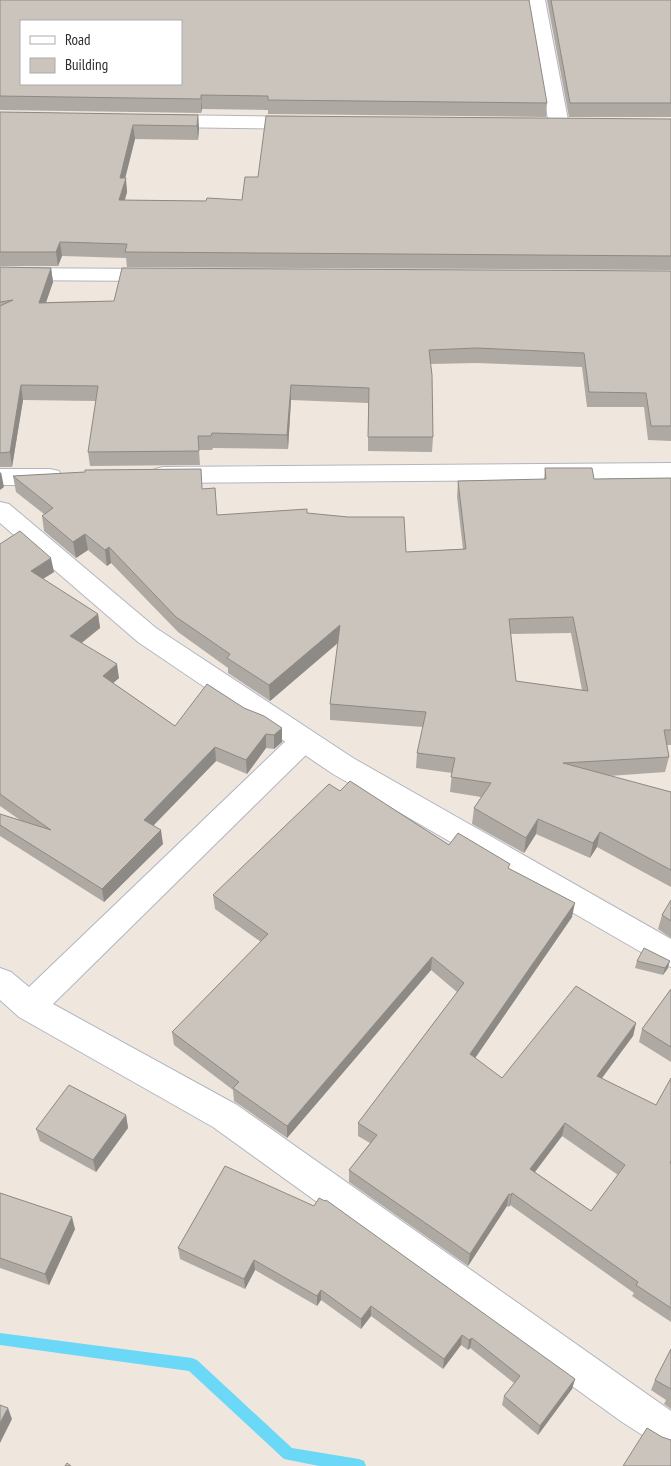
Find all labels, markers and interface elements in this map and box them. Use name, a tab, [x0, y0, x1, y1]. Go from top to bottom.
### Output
legend	[20, 20, 182, 85]
text: Road	[65, 30, 91, 49]
text: Building	[65, 55, 108, 74]

